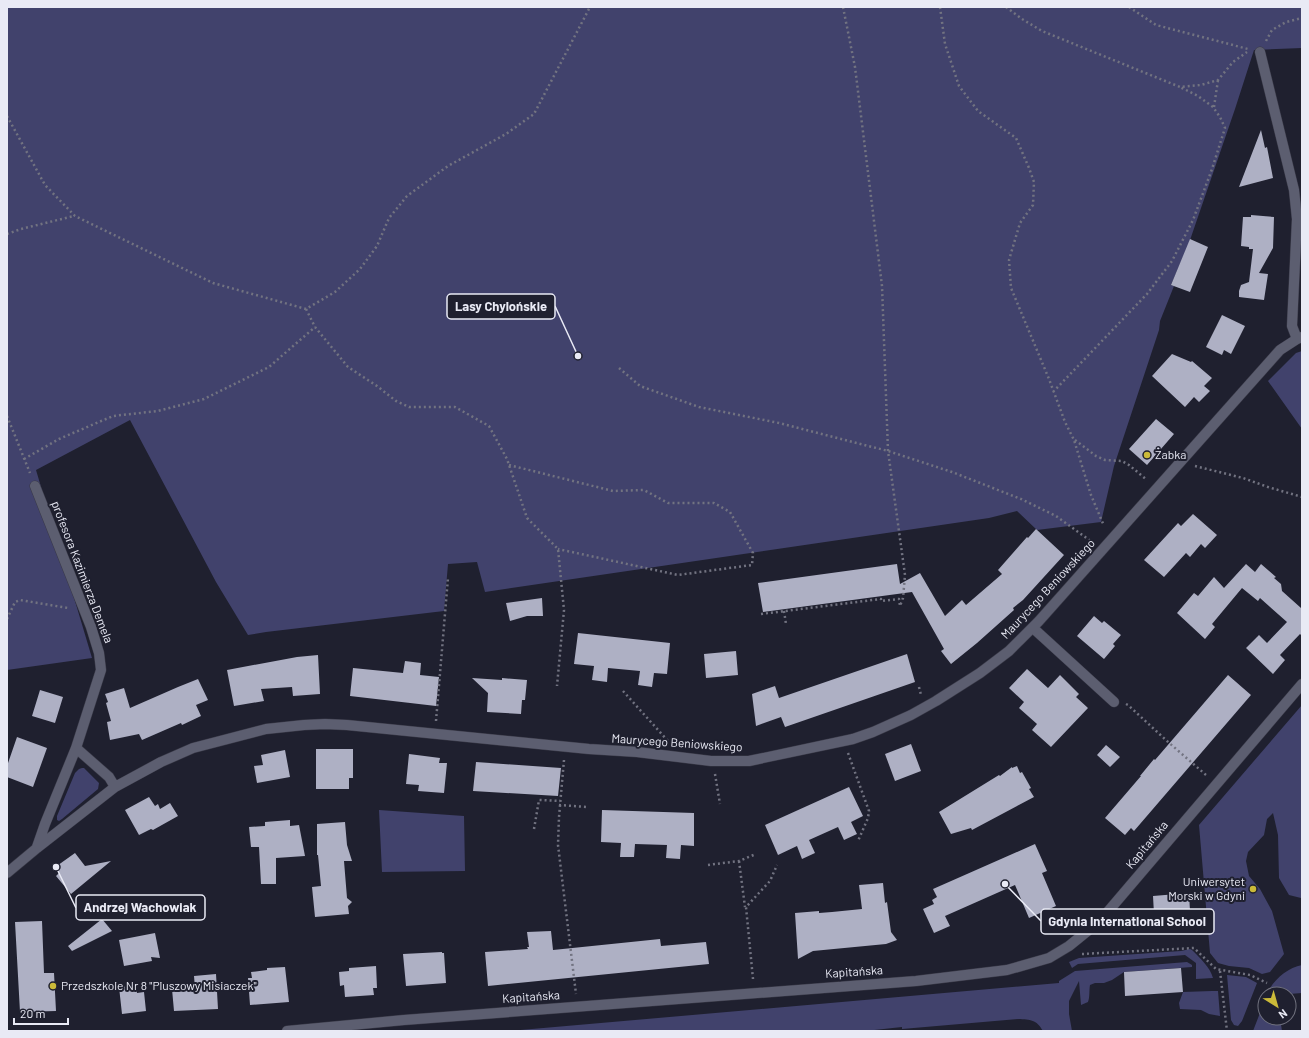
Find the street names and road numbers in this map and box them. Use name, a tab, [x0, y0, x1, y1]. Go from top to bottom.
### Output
street label: profesora Kazimierza Demela	[49, 499, 117, 645]
street label: Maurycego Beniowskiego	[997, 536, 1097, 641]
street label: Maurycego Beniowskiego	[611, 730, 743, 754]
street label: Kapitańska	[1122, 818, 1170, 871]
street label: Kapitańska	[825, 962, 883, 980]
street label: Kapitańska	[502, 987, 560, 1005]

